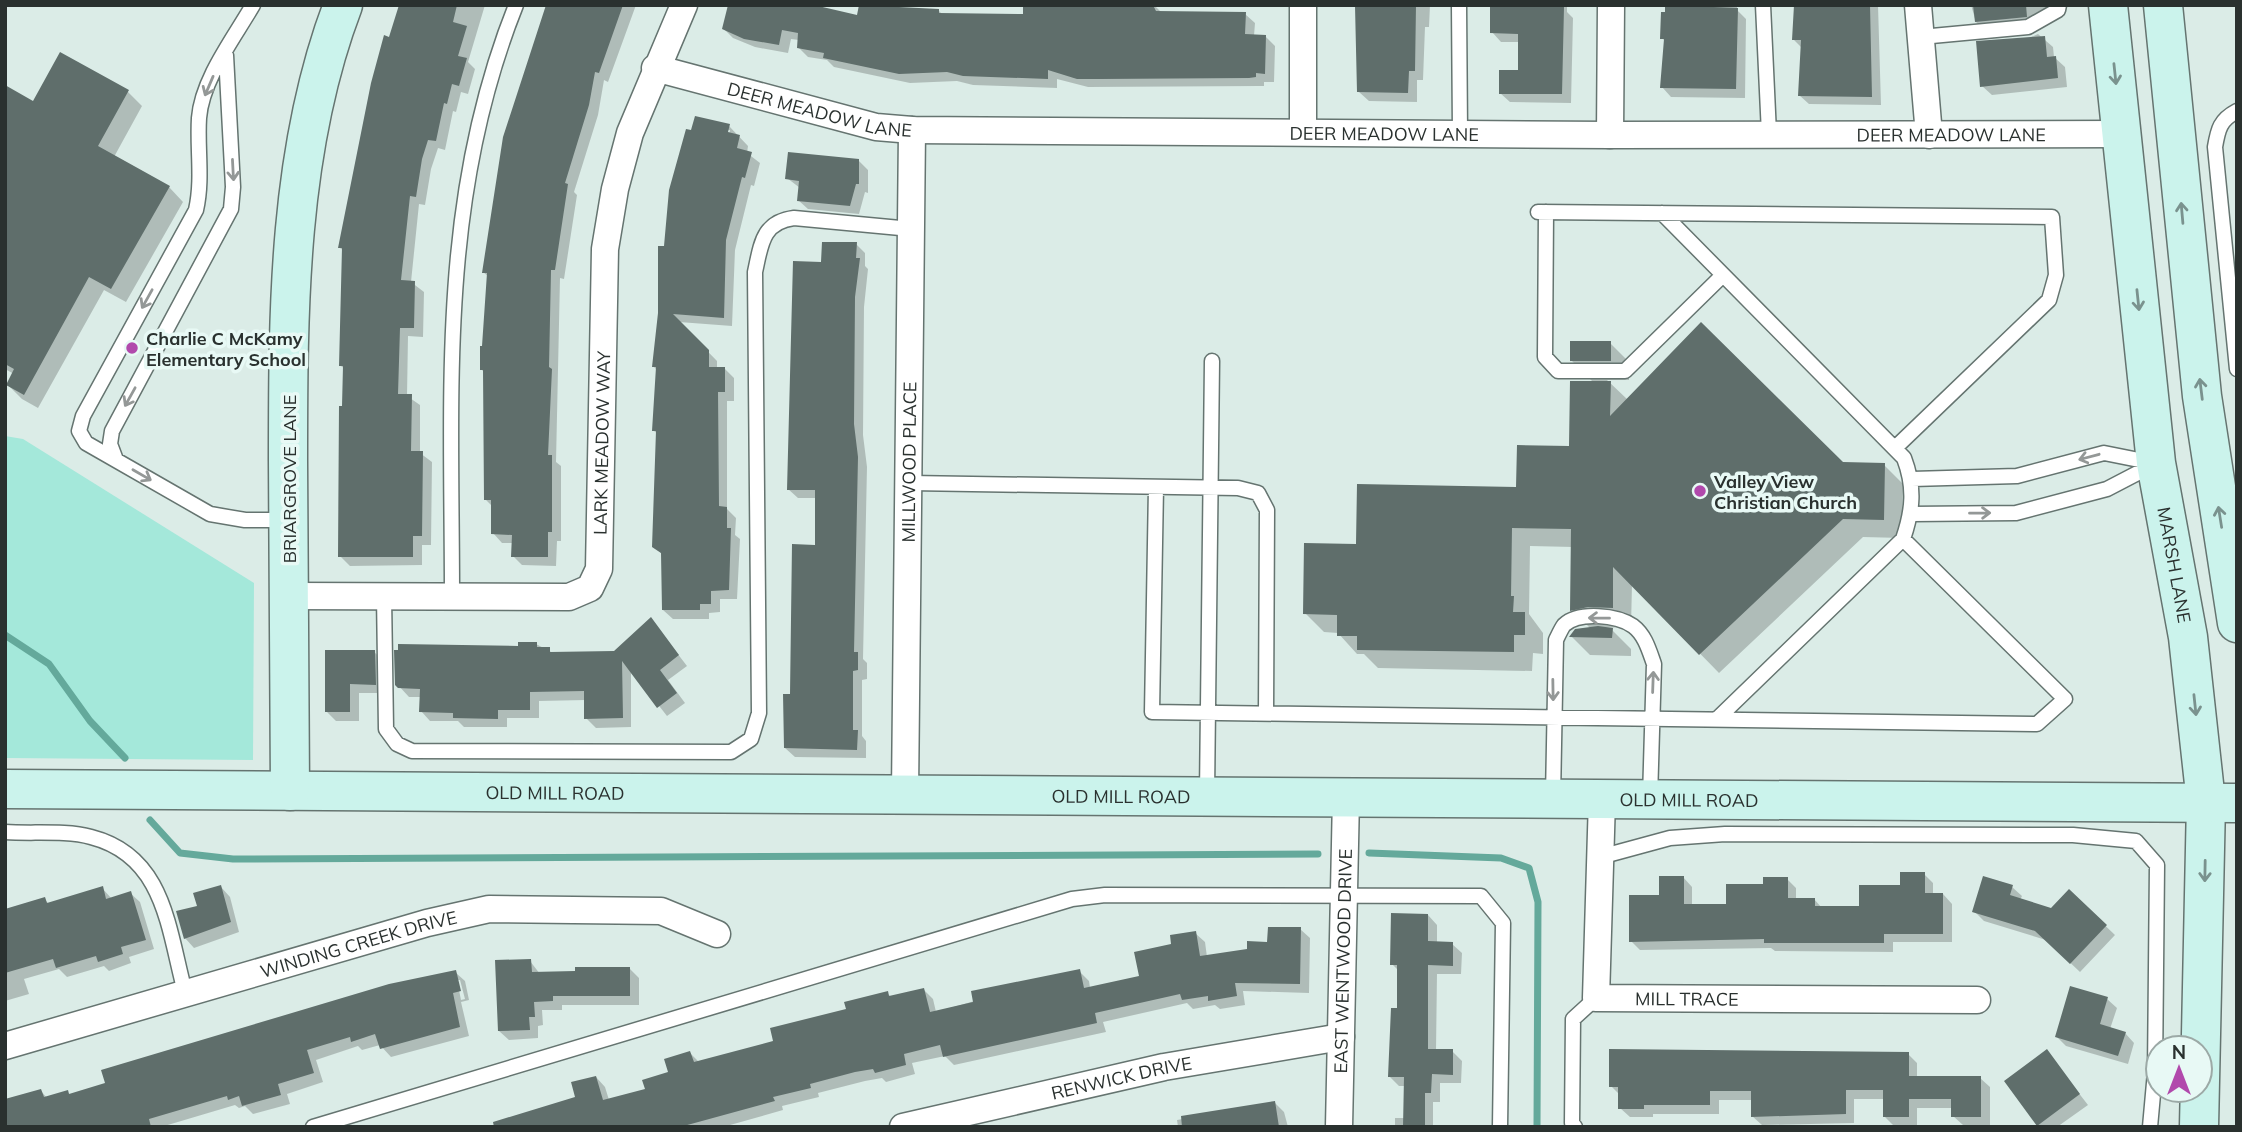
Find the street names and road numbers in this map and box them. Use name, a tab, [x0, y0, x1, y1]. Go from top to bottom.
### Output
street label: DEER MEADOW LANE	[725, 76, 913, 141]
street label: DEER MEADOW LANE	[1289, 121, 1479, 146]
street label: DEER MEADOW LANE	[1856, 123, 2046, 146]
street label: LARK MEADOW WAY	[588, 350, 615, 535]
street label: MILLWOOD PLACE	[896, 381, 921, 543]
street label: BRIARGROVE LANE	[278, 395, 301, 563]
street label: MARSH LANE	[2153, 505, 2197, 625]
street label: OLD MILL ROAD	[485, 781, 625, 804]
street label: OLD MILL ROAD	[1051, 784, 1191, 808]
street label: OLD MILL ROAD	[1619, 788, 1759, 811]
street label: EAST WENTWOOD DRIVE	[1329, 848, 1356, 1074]
street label: WINDING CREEK DRIVE	[257, 905, 459, 983]
street label: MILL TRACE	[1635, 987, 1739, 1010]
street label: RENWICK DRIVE	[1049, 1051, 1193, 1104]

